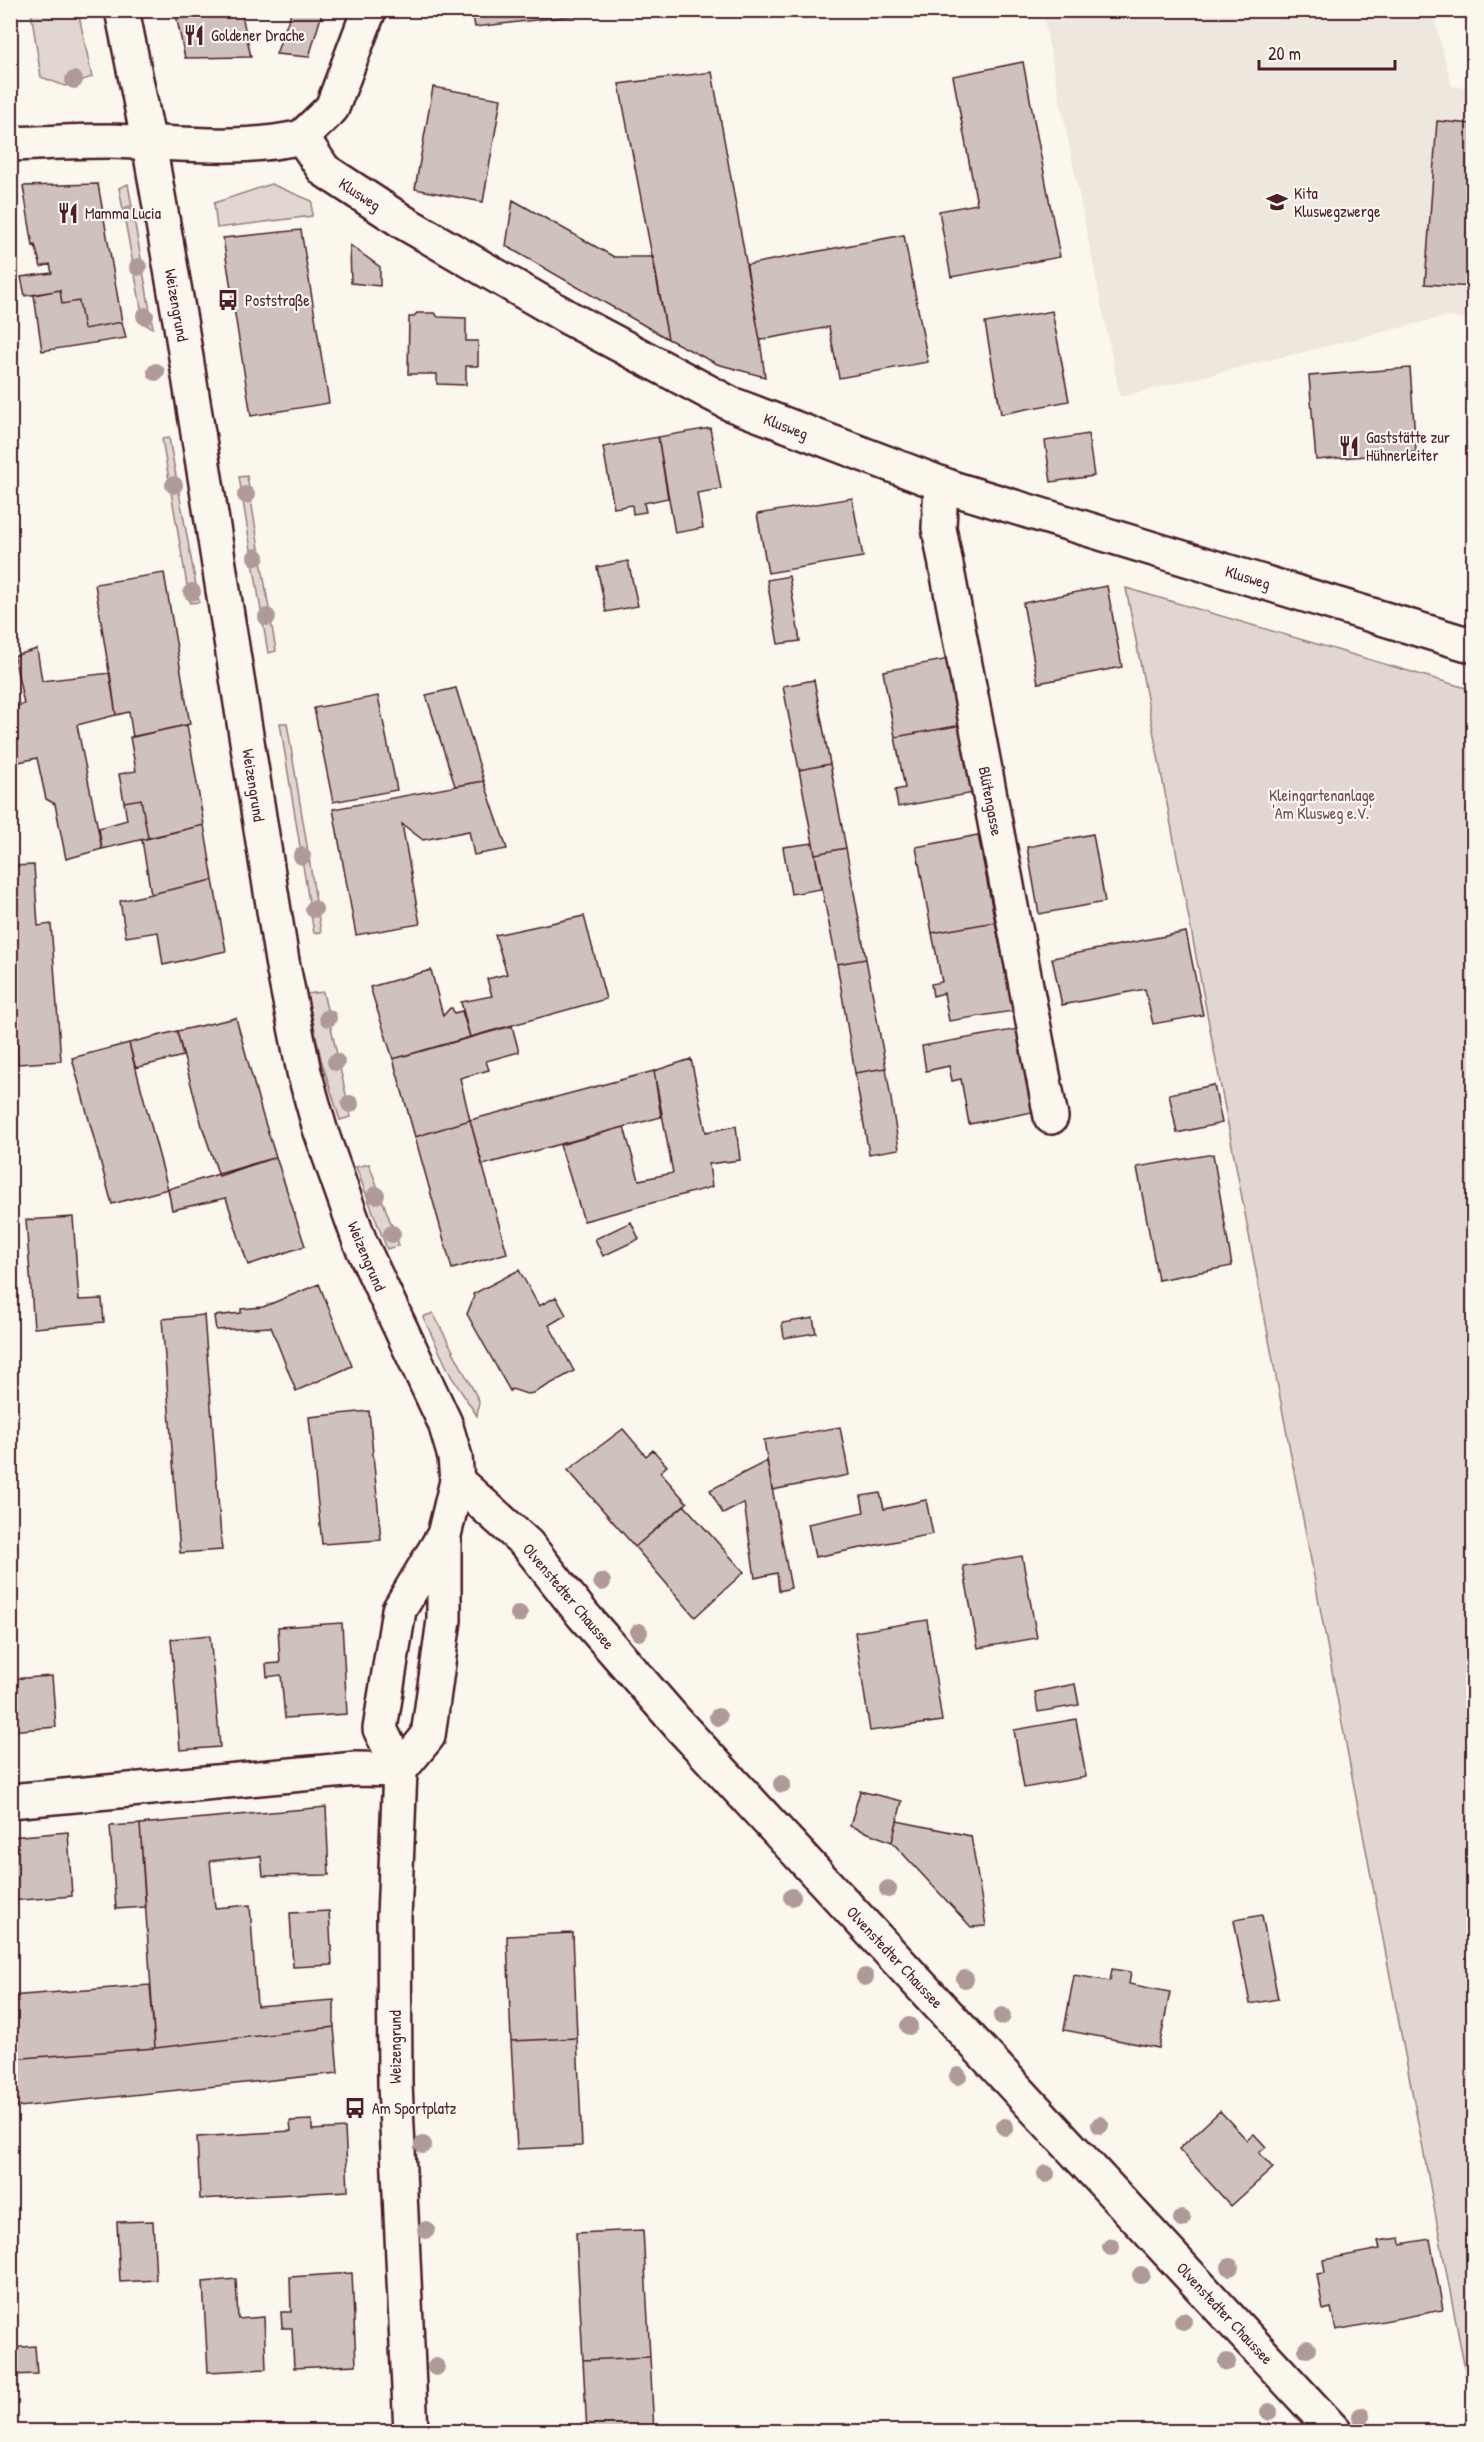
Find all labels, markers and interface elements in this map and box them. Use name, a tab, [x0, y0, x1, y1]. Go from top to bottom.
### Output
restaurant icon: Goldener Drache	[182, 23, 206, 47]
place label: Goldener Drache	[211, 24, 305, 46]
scale bar	[1259, 33, 1396, 71]
text: 20 m	[1268, 41, 1301, 66]
street label: Klusweg	[335, 172, 385, 216]
place label: Kita Kluswegzwerge	[1294, 182, 1381, 222]
school or university icon: Kita Kluswegzwerge	[1265, 190, 1289, 214]
restaurant icon: Mamma Lucia	[56, 201, 80, 225]
place label: Mamma Lucia	[85, 202, 161, 224]
street label: Weizengrund	[160, 267, 194, 343]
bus stop icon: Poststraße	[216, 288, 240, 312]
place label: Poststraße	[245, 289, 310, 311]
street label: Klusweg	[761, 407, 811, 445]
place label: Gaststätte zur Hühnerleiter	[1366, 426, 1450, 466]
restaurant icon: Gaststätte zur Hühnerleiter	[1337, 434, 1361, 458]
street label: Klusweg	[1223, 560, 1273, 594]
street label: Weizengrund	[237, 747, 271, 823]
street label: Blütengasse	[974, 765, 1009, 838]
park label: Kleingartenanlage 'Am Klusweg e.V.'	[1269, 784, 1376, 824]
street label: Weizengrund	[343, 1218, 391, 1294]
street label: Olvenstedter Chaussee	[518, 1538, 620, 1654]
street label: Olvenstedter Chaussee	[842, 1901, 949, 2013]
street label: Weizengrund	[384, 2010, 406, 2084]
bus stop icon: Am Sportplatz	[343, 2096, 367, 2120]
place label: Am Sportplatz	[372, 2097, 457, 2119]
street label: Olvenstedter Chaussee	[1172, 2257, 1279, 2369]

